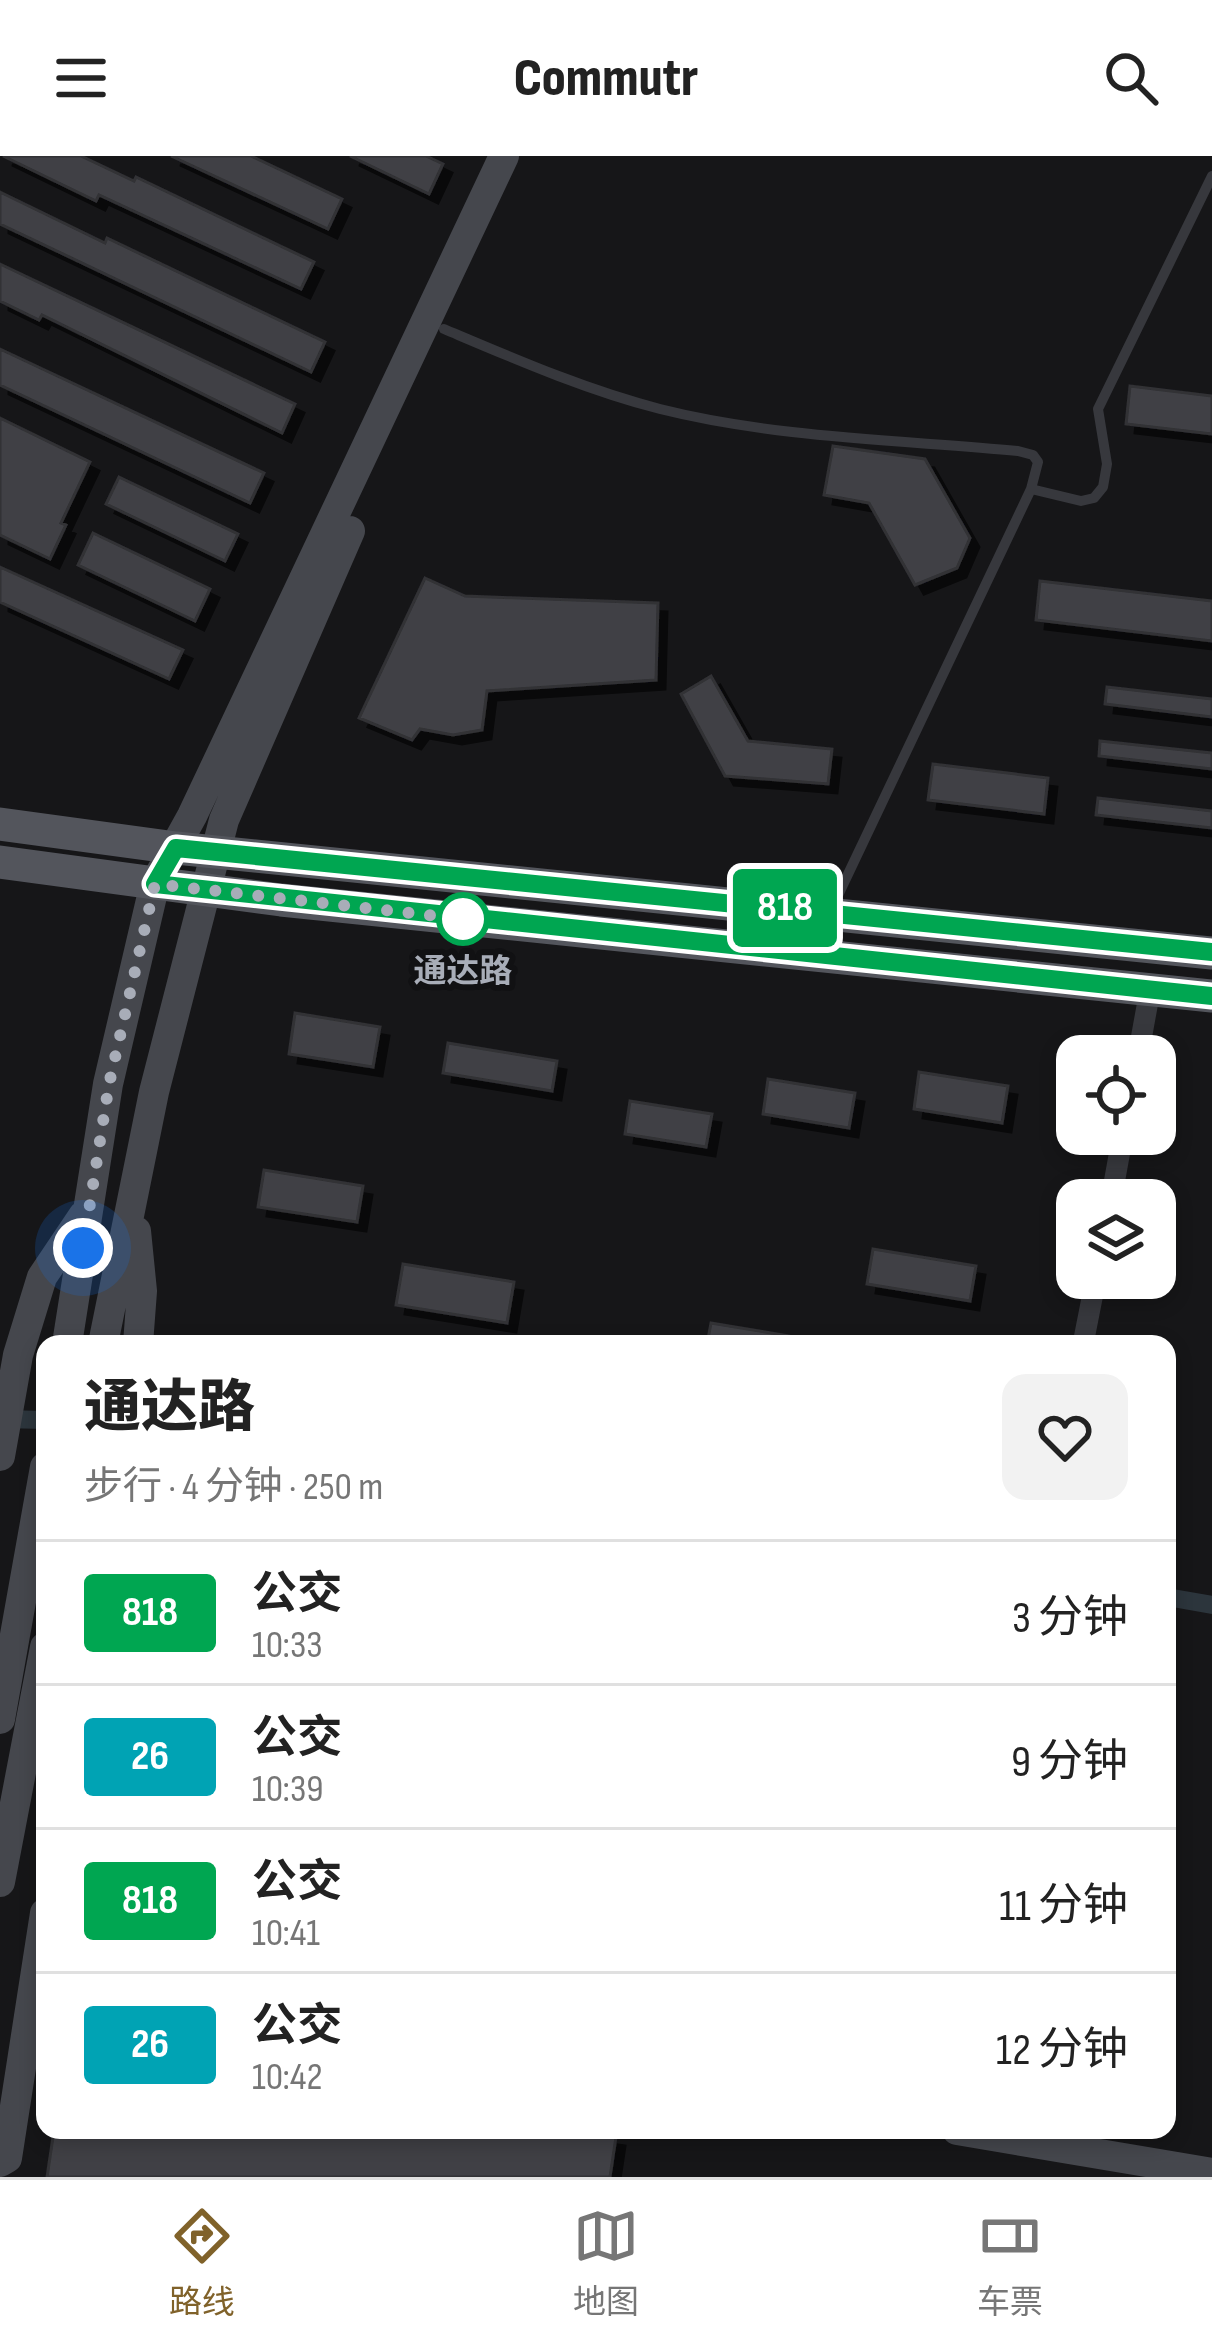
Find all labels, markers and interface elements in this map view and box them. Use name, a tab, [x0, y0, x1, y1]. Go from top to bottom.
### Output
icon: menu	[48, 45, 114, 111]
icon: search	[1098, 45, 1164, 111]
text: Commutr	[514, 46, 698, 111]
line badge: 818	[716, 869, 854, 947]
text: 818	[757, 882, 813, 933]
marker: 通达路	[438, 894, 488, 944]
place label: 通达路	[414, 952, 513, 992]
map controls	[1056, 1035, 1176, 1299]
button: locate	[1056, 1035, 1176, 1155]
button: layers	[1056, 1179, 1176, 1299]
your location	[53, 1218, 113, 1278]
button: heart	[1002, 1374, 1128, 1500]
text: 通达路	[84, 1375, 255, 1443]
text: 步行 · 4 分钟 · 250 m	[84, 1464, 383, 1511]
text: 公交	[252, 1567, 342, 1622]
text: 818	[122, 1587, 178, 1638]
text: 3 分钟	[1012, 1591, 1128, 1646]
text: 10:33	[252, 1622, 323, 1669]
text: 公交	[252, 1711, 342, 1766]
text: 26	[131, 1731, 169, 1782]
text: 9 分钟	[1011, 1735, 1128, 1790]
text: 10:39	[252, 1766, 324, 1813]
text: 公交	[252, 1855, 342, 1910]
text: 818	[122, 1875, 178, 1926]
text: 11 分钟	[999, 1879, 1128, 1934]
text: 10:41	[252, 1910, 320, 1957]
text: 公交	[252, 1999, 342, 2054]
text: 26	[131, 2019, 169, 2070]
text: 12 分钟	[996, 2023, 1128, 2078]
text: 10:42	[252, 2054, 323, 2101]
tab: 路线	[169, 2203, 235, 2323]
tab: 地图	[573, 2203, 639, 2323]
tab: 车票	[977, 2203, 1043, 2323]

